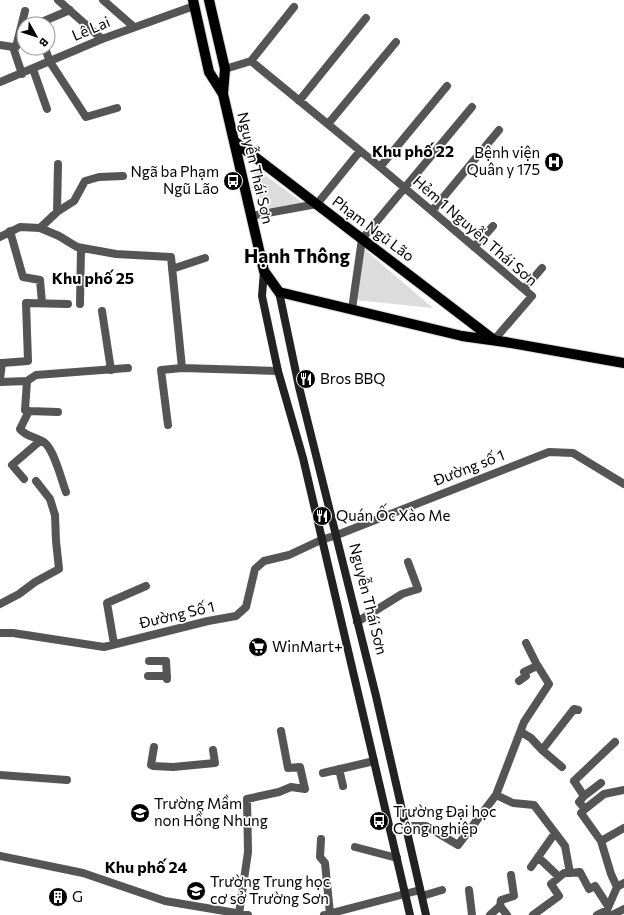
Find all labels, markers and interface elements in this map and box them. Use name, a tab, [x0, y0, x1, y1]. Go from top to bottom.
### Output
street label: Lê Lai	[69, 12, 112, 44]
north arrow	[16, 16, 56, 56]
text: B	[37, 36, 52, 50]
street label: Nguyễn Thái Sơn	[234, 110, 278, 226]
district label: Khu phố 22	[372, 141, 454, 160]
place label: Bệnh viện Quân y 175	[467, 143, 540, 178]
hospital icon: Bệnh viện Quân y 175	[543, 151, 565, 173]
place label: Ngã ba Phạm Ngũ Lão	[131, 162, 219, 197]
bus stop icon: Ngã ba Phạm Ngũ Lão	[222, 170, 244, 192]
street label: Hẻm 1 Nguyễn Thái Sơn	[410, 171, 541, 289]
street label: Phạm Ngũ Lão	[329, 192, 418, 265]
district label: Hạnh Thông	[244, 244, 350, 268]
district label: Khu phố 25	[52, 268, 134, 287]
restaurant icon: Bros BBQ	[295, 368, 317, 390]
place label: Bros BBQ	[320, 369, 386, 387]
street label: Đường số 1	[430, 445, 507, 489]
place label: Quán Ốc Xào Me	[336, 503, 451, 524]
restaurant icon: Quán Ốc Xào Me	[311, 505, 333, 527]
street label: Nguyễn Thái Sơn	[346, 541, 392, 656]
street label: Đường Số 1	[136, 597, 216, 632]
supermarket icon: WinMart+	[247, 636, 269, 658]
place label: WinMart+	[272, 637, 343, 655]
place label: Trường Mầm non Hồng Nhung	[154, 794, 268, 829]
school or university icon: Trường Mầm non Hồng Nhung	[129, 802, 151, 824]
place label: Trường Đại học Công nghiệp	[393, 802, 496, 837]
bus stop icon: Trường Đại học Công nghiệp	[368, 810, 390, 832]
district label: Khu phố 24	[105, 857, 188, 876]
place label: Trường Trung học cơ sở Trường Sơn	[210, 872, 330, 907]
school or university icon: Trường Trung học cơ sở Trường Sơn	[185, 880, 207, 902]
building icon: G	[47, 886, 69, 908]
place label: G	[72, 887, 83, 905]

